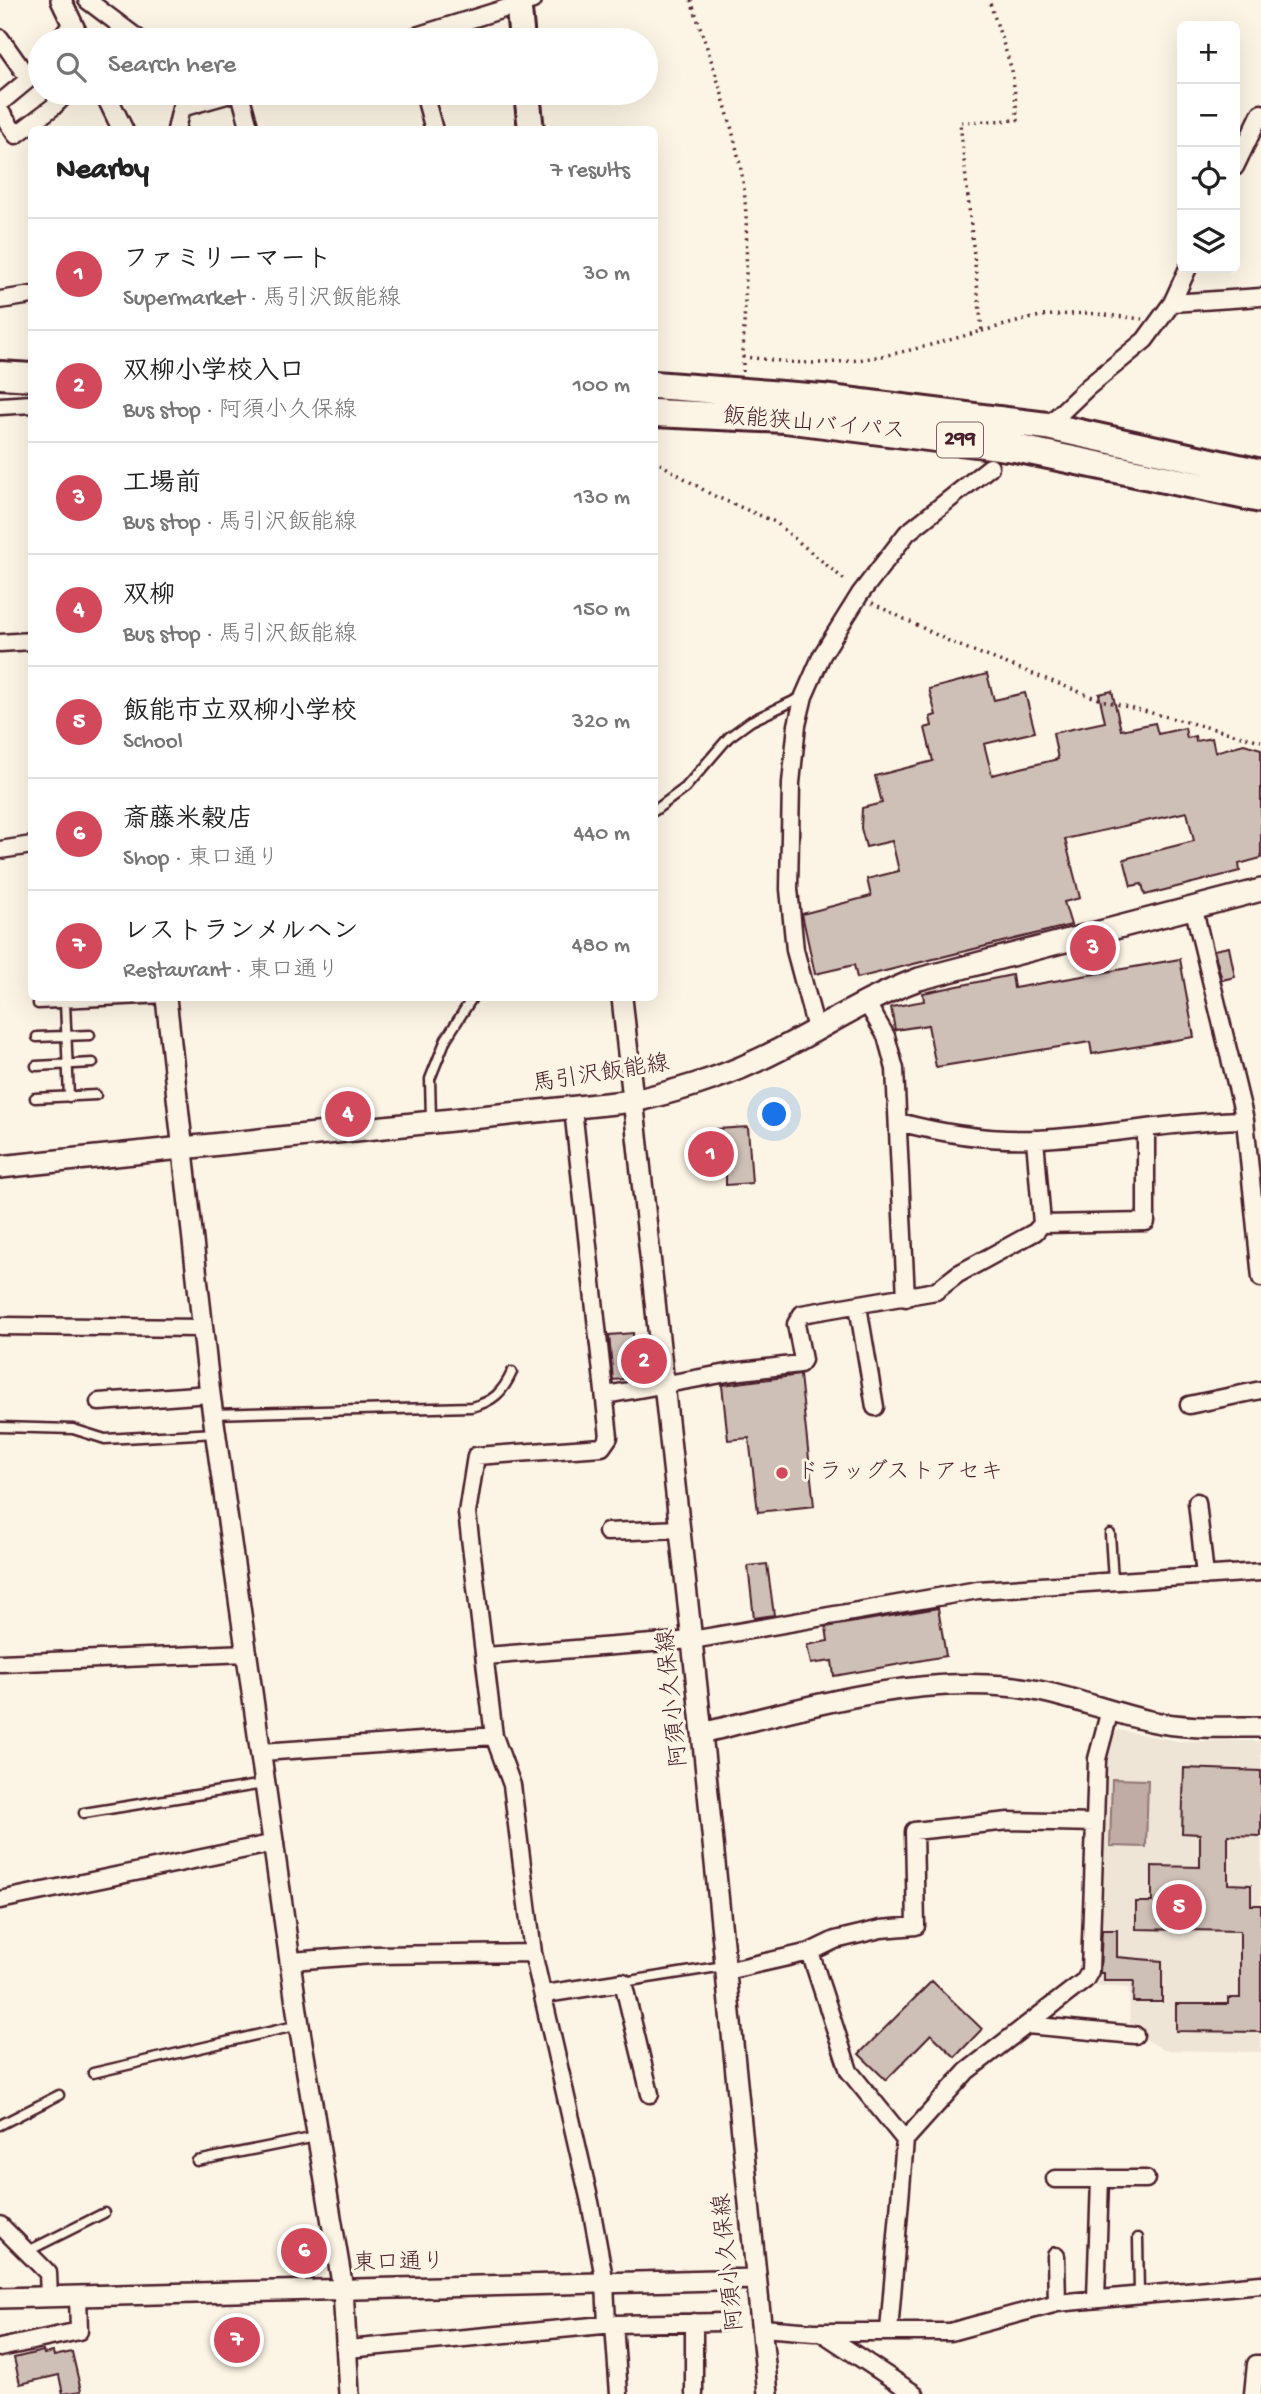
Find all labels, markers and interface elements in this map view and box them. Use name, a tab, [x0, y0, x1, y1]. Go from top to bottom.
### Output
map controls	[1177, 21, 1240, 273]
button: +	[1177, 21, 1240, 84]
search box	[28, 28, 658, 105]
icon: search	[52, 48, 90, 86]
text: Search here	[108, 51, 236, 82]
button: −	[1177, 84, 1240, 147]
button: locate	[1177, 147, 1240, 210]
text: Nearby	[56, 154, 149, 189]
text: 7 results	[550, 158, 630, 185]
button: layers	[1177, 210, 1240, 273]
text: ファミリーマート	[123, 246, 332, 277]
text: 1	[74, 261, 84, 288]
text: 30 m	[583, 261, 630, 288]
text: Supermarket · 馬引沢飯能線	[123, 286, 401, 313]
text: 双柳小学校入口	[123, 358, 305, 389]
text: 2	[73, 373, 85, 400]
text: 100 m	[573, 373, 630, 400]
text: Bus stop · 阿須小久保線	[123, 398, 357, 425]
street label: 飯能狭山バイパス	[721, 403, 907, 446]
road number: 299	[937, 422, 983, 458]
text: 工場前	[123, 470, 201, 501]
text: 3	[73, 485, 85, 512]
text: 130 m	[574, 485, 630, 512]
text: Bus stop · 馬引沢飯能線	[123, 510, 357, 537]
text: 双柳	[123, 582, 175, 613]
text: 4	[74, 597, 84, 624]
text: 150 m	[574, 597, 630, 624]
text: Bus stop · 馬引沢飯能線	[123, 622, 357, 649]
text: 飯能市立双柳小学校	[123, 698, 357, 729]
text: 5	[73, 709, 85, 736]
text: 320 m	[572, 709, 630, 736]
text: School	[123, 729, 183, 756]
text: 斎藤米穀店	[123, 806, 253, 837]
text: 6	[73, 821, 85, 848]
text: 440 m	[573, 821, 630, 848]
text: Shop · 東口通り	[123, 846, 279, 873]
text: レストランメルヘン	[123, 918, 359, 949]
pin: 3	[1070, 922, 1116, 974]
text: 7	[73, 933, 85, 960]
text: 480 m	[572, 933, 630, 960]
text: Restaurant · 東口通り	[123, 958, 340, 985]
street label: 馬引沢飯能線	[531, 1050, 671, 1099]
pin: 4	[325, 1088, 371, 1140]
your location	[757, 1097, 791, 1131]
pin: 1	[688, 1128, 734, 1180]
pin: 2	[621, 1335, 667, 1387]
place label: ドラッグストアセキ	[796, 1459, 1003, 1487]
marker: ドラッグストアセキ	[774, 1465, 790, 1481]
street label: 阿須小久保線	[652, 1628, 695, 1768]
pin: 5	[1156, 1881, 1202, 1933]
street label: 阿須小久保線	[708, 2192, 751, 2332]
pin: 6	[281, 2225, 327, 2277]
street label: 東口通り	[353, 2249, 445, 2278]
pin: 7	[214, 2314, 260, 2366]

